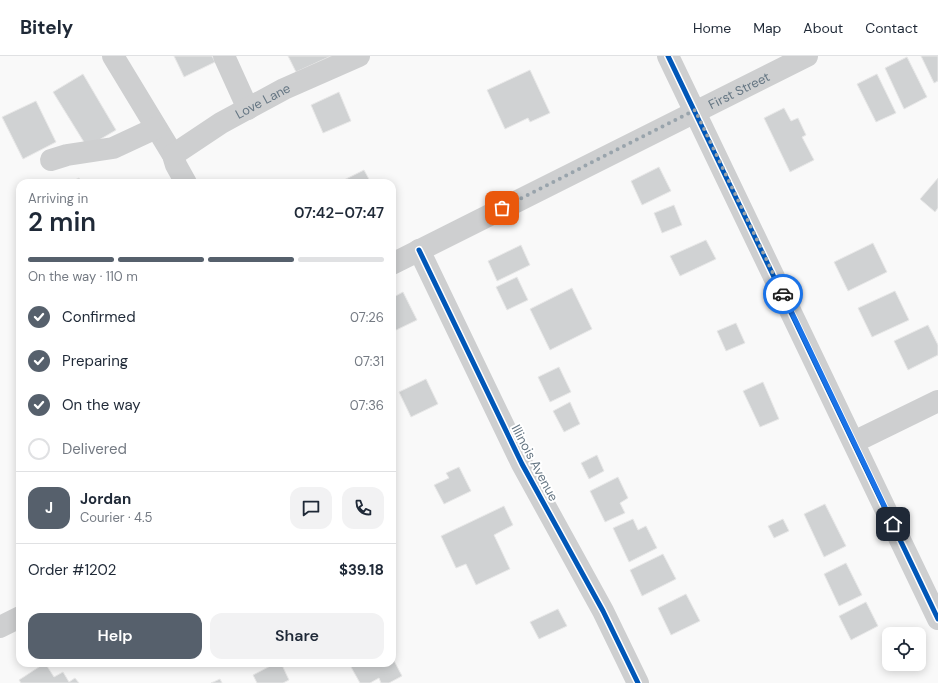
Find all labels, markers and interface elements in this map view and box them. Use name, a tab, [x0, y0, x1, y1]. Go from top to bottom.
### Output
text: Bitely	[20, 15, 73, 40]
text: Home	[693, 19, 731, 37]
text: Map	[753, 19, 781, 37]
text: About	[803, 19, 843, 37]
text: Contact	[865, 19, 918, 37]
street label: First Street	[705, 68, 772, 113]
street label: Love Lane	[232, 79, 293, 122]
text: Arriving in	[28, 190, 88, 207]
pin	[485, 191, 519, 225]
icon: bag	[491, 197, 513, 219]
text: 07:42–07:47	[294, 203, 384, 223]
text: 2 min	[28, 205, 96, 239]
text: On the way · 110 m	[28, 268, 138, 285]
courier	[763, 274, 803, 314]
icon: car	[772, 283, 794, 305]
icon: check	[28, 306, 50, 328]
text: Confirmed	[62, 307, 136, 327]
text: 07:26	[350, 309, 384, 326]
icon: check	[28, 350, 50, 372]
text: Preparing	[62, 351, 128, 371]
text: 07:31	[354, 353, 384, 370]
icon: check	[28, 394, 50, 416]
text: On the way	[62, 395, 141, 415]
text: 07:36	[350, 397, 384, 414]
street label: Illinois Avenue	[508, 422, 562, 504]
text: Delivered	[62, 439, 127, 459]
button: chat	[290, 487, 332, 529]
button: phone	[342, 487, 384, 529]
text: Jordan	[80, 489, 131, 509]
text: J	[45, 498, 53, 518]
pin	[876, 507, 910, 541]
text: Courier · 4.5	[80, 509, 153, 526]
icon: home	[882, 513, 904, 535]
text: Order #1202	[28, 560, 116, 580]
text: $39.18	[339, 560, 384, 580]
button: Help	[28, 613, 202, 659]
button: Share	[210, 613, 384, 659]
map controls	[882, 627, 926, 671]
button: locate	[882, 627, 926, 671]

